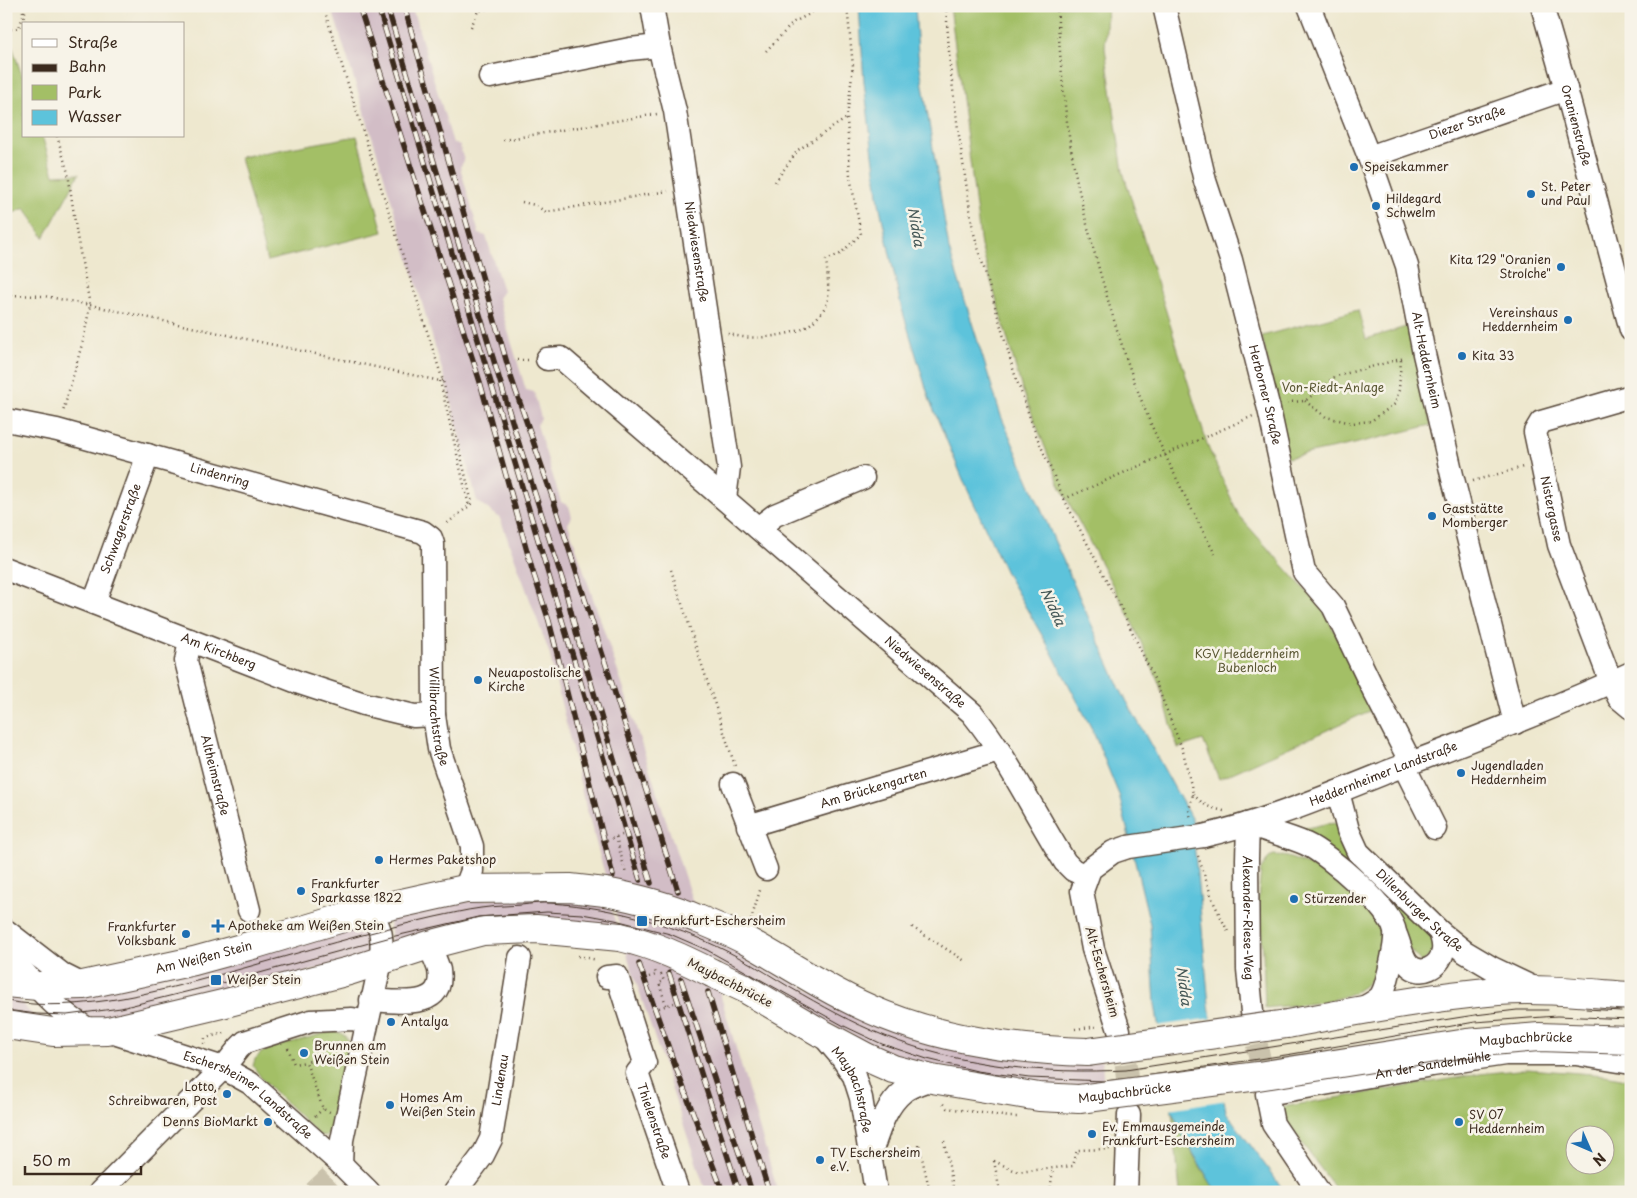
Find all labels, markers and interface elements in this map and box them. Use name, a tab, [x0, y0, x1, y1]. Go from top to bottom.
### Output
legend	[22, 22, 185, 138]
text: Straße	[68, 30, 118, 53]
text: Bahn	[68, 54, 106, 77]
text: Park	[68, 80, 102, 103]
street label: Oranienstraße	[1557, 82, 1596, 168]
street label: Diezer Straße	[1426, 101, 1508, 144]
text: Wasser	[68, 104, 121, 127]
place label: Speisekammer	[1364, 157, 1449, 175]
marker: Speisekammer	[1348, 161, 1360, 173]
place label: St. Peter und Paul	[1541, 177, 1591, 209]
marker: St. Peter und Paul	[1525, 188, 1537, 200]
place label: Hildegard Schwelm	[1386, 189, 1442, 221]
street label: Niedwiesenstraße	[681, 200, 714, 303]
marker: Hildegard Schwelm	[1370, 200, 1382, 212]
water label: Nidda	[903, 206, 930, 249]
place label: Kita 129 "Oranien Strolche"	[1450, 250, 1551, 282]
marker: Kita 129 "Oranien Strolche"	[1555, 261, 1567, 273]
place label: Vereinshaus Heddernheim	[1482, 303, 1559, 335]
street label: Alt-Heddernheim	[1408, 310, 1446, 410]
marker: Vereinshaus Heddernheim	[1562, 314, 1574, 326]
street label: Herborner Straße	[1245, 343, 1286, 446]
place label: Kita 33	[1472, 346, 1515, 364]
marker: Kita 33	[1456, 350, 1468, 362]
park label: Von-Riedt-Anlage	[1282, 378, 1384, 396]
street label: Lindenring	[188, 458, 252, 491]
street label: Nistergasse	[1537, 474, 1568, 543]
street label: Schwagerstraße	[95, 481, 145, 576]
place label: Gaststätte Momberger	[1442, 499, 1508, 531]
marker: Gaststätte Momberger	[1426, 510, 1438, 522]
water label: Nidda	[1036, 584, 1072, 630]
street label: Am Kirchberg	[179, 628, 259, 673]
street label: Niedwiesenstraße	[881, 631, 970, 712]
park label: KGV Heddernheim Bubenloch	[1195, 644, 1299, 676]
place label: Neuapostolische Kirche	[488, 663, 581, 695]
street label: Willibrachtstraße	[426, 667, 454, 768]
marker: Neuapostolische Kirche	[472, 674, 484, 686]
street label: Altheimstraße	[197, 732, 235, 817]
street label: Heddernheimer Landstraße	[1307, 736, 1460, 810]
place label: Jugendladen Heddernheim	[1471, 756, 1547, 788]
street label: Am Brückengarten	[818, 763, 929, 812]
marker: Jugendladen Heddernheim	[1455, 767, 1467, 779]
place label: Hermes Paketshop	[389, 850, 496, 868]
marker: Hermes Paketshop	[373, 854, 385, 866]
street label: Alexander-Riese-Weg	[1239, 856, 1259, 981]
street label: Dillenburger Straße	[1372, 864, 1468, 955]
place label: Frankfurter Sparkasse 1822	[311, 874, 402, 906]
marker: Frankfurter Sparkasse 1822	[295, 885, 307, 897]
place label: Stürzender	[1304, 889, 1367, 907]
marker: Stürzender	[1288, 893, 1300, 905]
place label: Frankfurt-Eschersheim	[653, 911, 786, 929]
marker: Frankfurt-Eschersheim	[635, 914, 649, 928]
place label: Apotheke am Weißen Stein	[228, 916, 384, 934]
place label: Frankfurter Volksbank	[108, 917, 176, 949]
marker: Apotheke am Weißen Stein	[212, 920, 224, 932]
street label: Alt-Eschersheim	[1081, 924, 1125, 1019]
marker: Frankfurter Volksbank	[180, 928, 192, 940]
street label: Am Weißen Stein	[153, 936, 254, 977]
street label: Maybachbrücke	[685, 953, 776, 1011]
water label: Nidda	[1172, 965, 1197, 1008]
place label: Weißer Stein	[227, 970, 301, 988]
marker: Weißer Stein	[209, 973, 223, 987]
place label: Antalya	[401, 1012, 449, 1030]
marker: Antalya	[385, 1016, 397, 1028]
street label: Maybachbrücke	[1478, 1027, 1573, 1050]
place label: Brunnen am Weißen Stein	[314, 1036, 390, 1068]
street label: Maybachstraße	[828, 1042, 876, 1134]
street label: Eschersheimer Landstraße	[181, 1046, 317, 1143]
street label: An der Sandelmühle	[1373, 1046, 1492, 1083]
marker: Brunnen am Weißen Stein	[298, 1047, 310, 1059]
street label: Lindenau	[486, 1053, 512, 1107]
place label: Lotto, Schreibwaren, Post	[108, 1077, 217, 1109]
street label: Maybachbrücke	[1077, 1077, 1172, 1107]
street label: Thielenstraße	[633, 1080, 676, 1161]
marker: Lotto, Schreibwaren, Post	[221, 1088, 233, 1100]
place label: Homes Am Weißen Stein	[400, 1088, 476, 1120]
marker: Homes Am Weißen Stein	[384, 1099, 396, 1111]
place label: SV 07 Heddernheim	[1469, 1105, 1545, 1137]
place label: Denns BioMarkt	[162, 1112, 258, 1130]
marker: Denns BioMarkt	[262, 1116, 274, 1128]
marker: SV 07 Heddernheim	[1453, 1116, 1465, 1128]
place label: Ev. Emmausgemeinde Frankfurt-Eschersheim	[1102, 1117, 1235, 1149]
north arrow	[1564, 1126, 1614, 1176]
marker: Ev. Emmausgemeinde Frankfurt-Eschersheim	[1086, 1128, 1098, 1140]
scale bar	[25, 1143, 141, 1175]
place label: TV Eschersheim e.V.	[830, 1143, 920, 1175]
text: 50 m	[32, 1148, 71, 1171]
text: N	[1588, 1148, 1611, 1171]
marker: TV Eschersheim e.V.	[814, 1154, 826, 1166]

